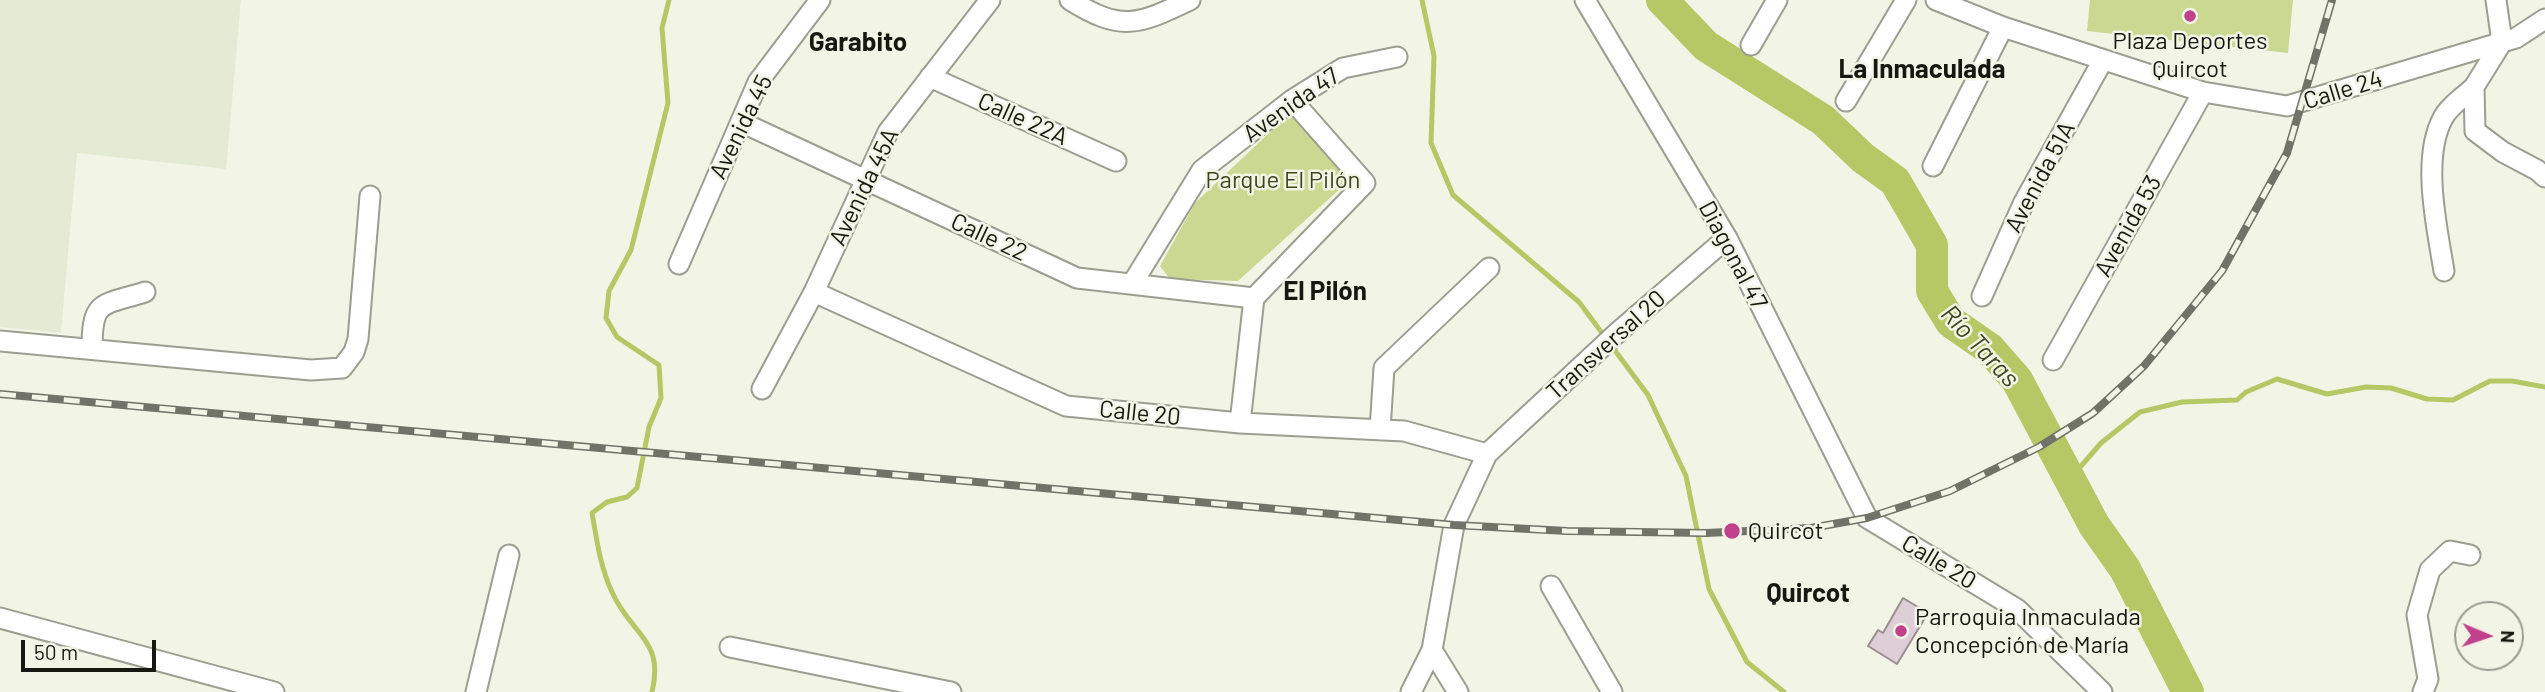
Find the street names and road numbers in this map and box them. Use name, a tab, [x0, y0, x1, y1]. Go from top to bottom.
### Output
street label: Avenida 47	[1237, 61, 1345, 149]
street label: Calle 24	[2300, 64, 2386, 116]
street label: Avenida 45	[703, 70, 779, 184]
street label: Calle 22A	[973, 86, 1073, 152]
street label: Avenida 51A	[1999, 117, 2081, 237]
street label: Avenida 45A	[823, 124, 905, 250]
street label: Avenida 53	[2088, 170, 2168, 282]
street label: Diagonal 47	[1692, 196, 1774, 314]
street label: Calle 22	[946, 207, 1032, 267]
street label: Transversal 20	[1541, 284, 1671, 406]
street label: Calle 20	[1098, 394, 1182, 432]
street label: Calle 20	[1897, 529, 1981, 595]

